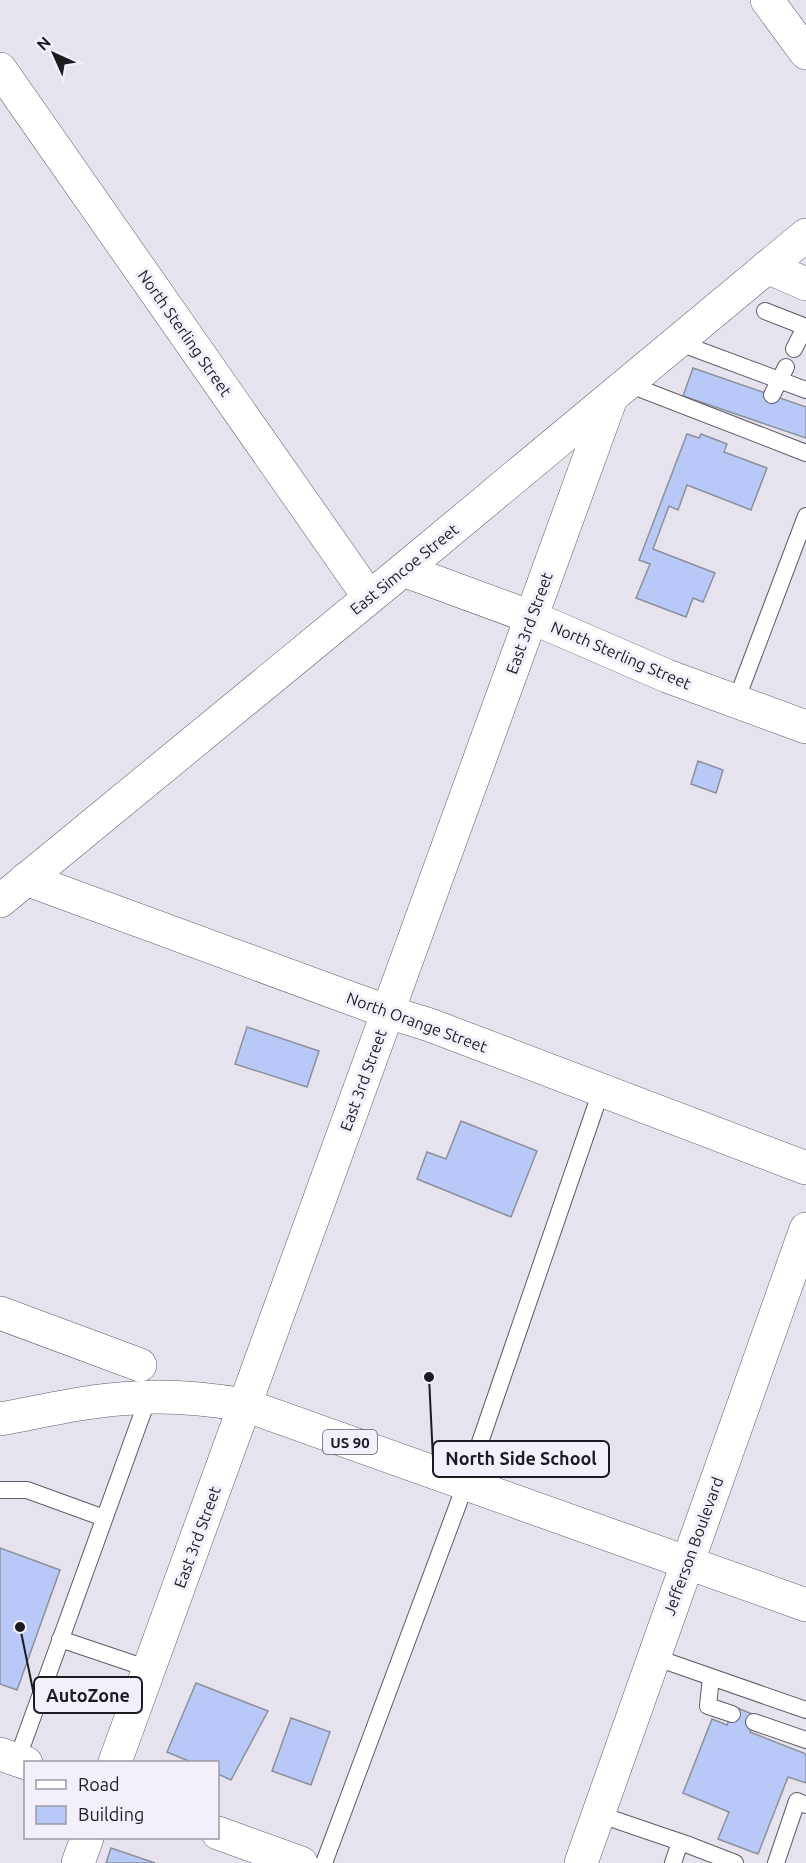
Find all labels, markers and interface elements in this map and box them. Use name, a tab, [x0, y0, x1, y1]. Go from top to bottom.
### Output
north arrow	[24, 24, 84, 84]
text: N	[33, 33, 54, 54]
street label: North Sterling Street	[135, 266, 236, 400]
street label: East Simcoe Street	[346, 519, 462, 618]
street label: East 3rd Street	[502, 569, 556, 676]
street label: North Sterling Street	[548, 617, 694, 693]
street label: North Orange Street	[344, 988, 490, 1056]
street label: East 3rd Street	[336, 1026, 390, 1133]
road number: US 90	[323, 1430, 377, 1454]
callout: North Side School	[433, 1441, 609, 1477]
text: North Side School	[445, 1448, 597, 1468]
street label: Jefferson Boulevard	[660, 1474, 726, 1618]
street label: East 3rd Street	[170, 1483, 224, 1590]
callout: AutoZone	[34, 1677, 142, 1713]
text: AutoZone	[46, 1685, 130, 1705]
legend	[24, 1761, 219, 1839]
text: Road	[78, 1774, 120, 1794]
text: Building	[78, 1804, 144, 1824]

